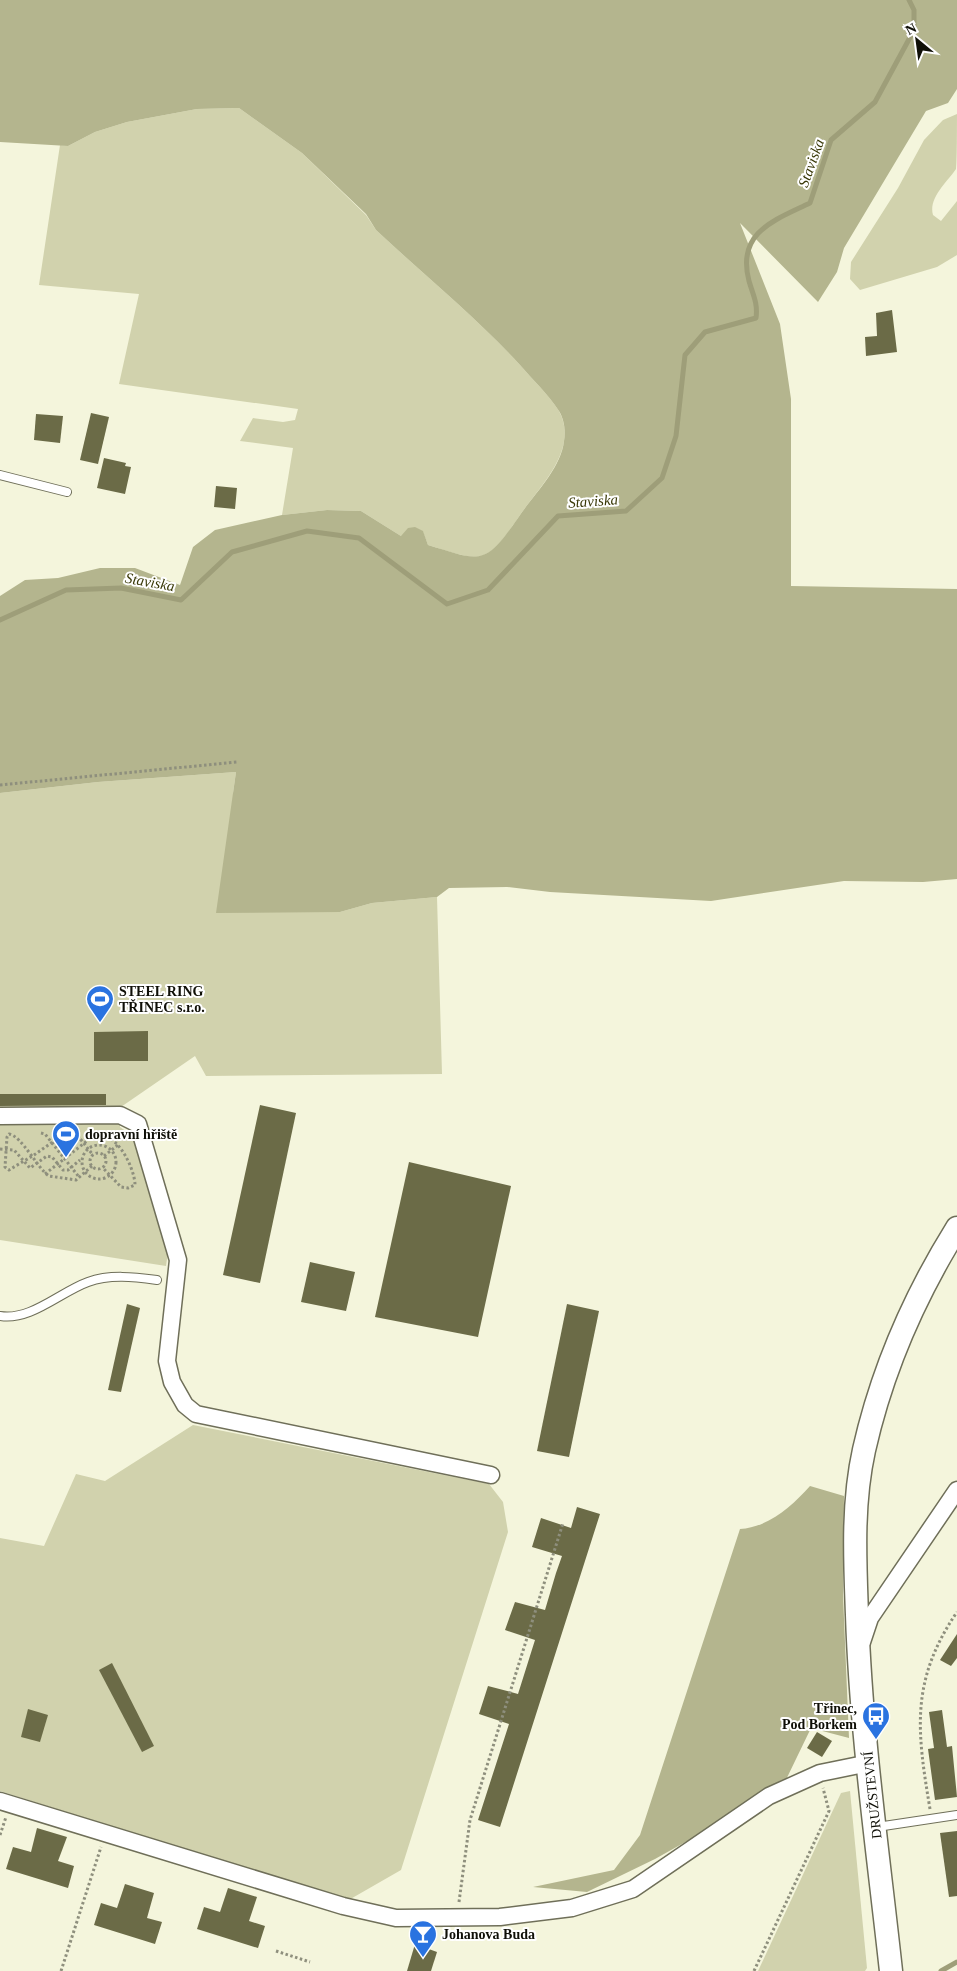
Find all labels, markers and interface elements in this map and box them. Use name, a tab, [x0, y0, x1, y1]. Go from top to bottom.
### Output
north arrow	[892, 15, 942, 65]
text: N	[903, 20, 919, 38]
water label: Staviska	[795, 137, 827, 189]
water label: Staviska	[568, 491, 618, 511]
water label: Staviska	[124, 570, 176, 594]
sports icon: STEEL RING TŘINEC s.r.o.	[85, 984, 115, 1023]
place label: STEEL RING TŘINEC s.r.o.	[119, 984, 205, 1015]
sports icon: dopravní hřiště	[51, 1119, 81, 1158]
place label: dopravní hřiště	[85, 1127, 177, 1142]
place label: Třinec, Pod Borkem	[782, 1701, 857, 1732]
bus stop icon: Třinec, Pod Borkem	[861, 1701, 891, 1740]
street label: DRUŽSTEVNÍ	[859, 1750, 885, 1840]
bar icon: Johanova Buda	[408, 1919, 438, 1958]
place label: Johanova Buda	[442, 1927, 535, 1942]

